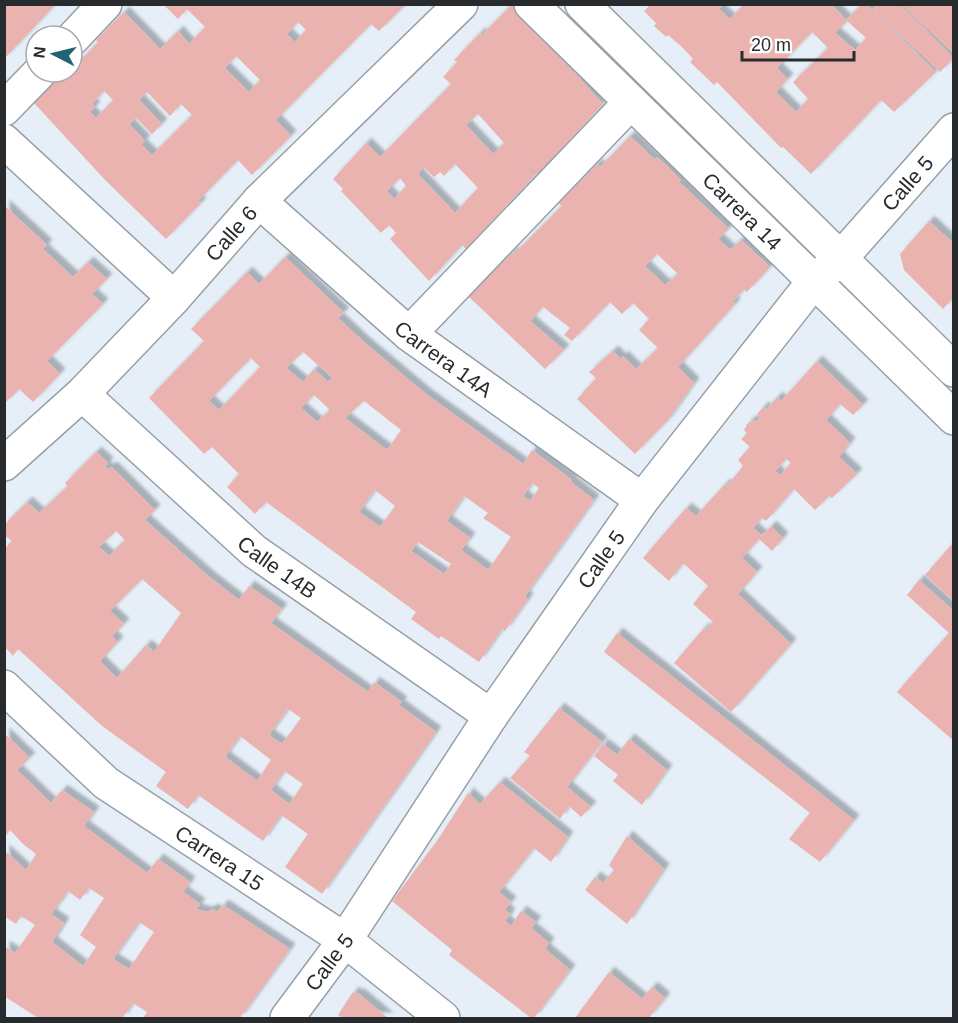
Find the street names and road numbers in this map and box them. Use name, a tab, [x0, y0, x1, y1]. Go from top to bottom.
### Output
street label: Calle 5	[877, 151, 937, 215]
street label: Carrera 14	[699, 168, 787, 255]
street label: Calle 6	[201, 201, 261, 265]
street label: Carrera 14A	[390, 316, 497, 401]
street label: Calle 5	[573, 526, 629, 593]
street label: Calle 14B	[233, 531, 321, 603]
street label: Carrera 15	[171, 820, 268, 895]
street label: Calle 5	[300, 929, 358, 995]

